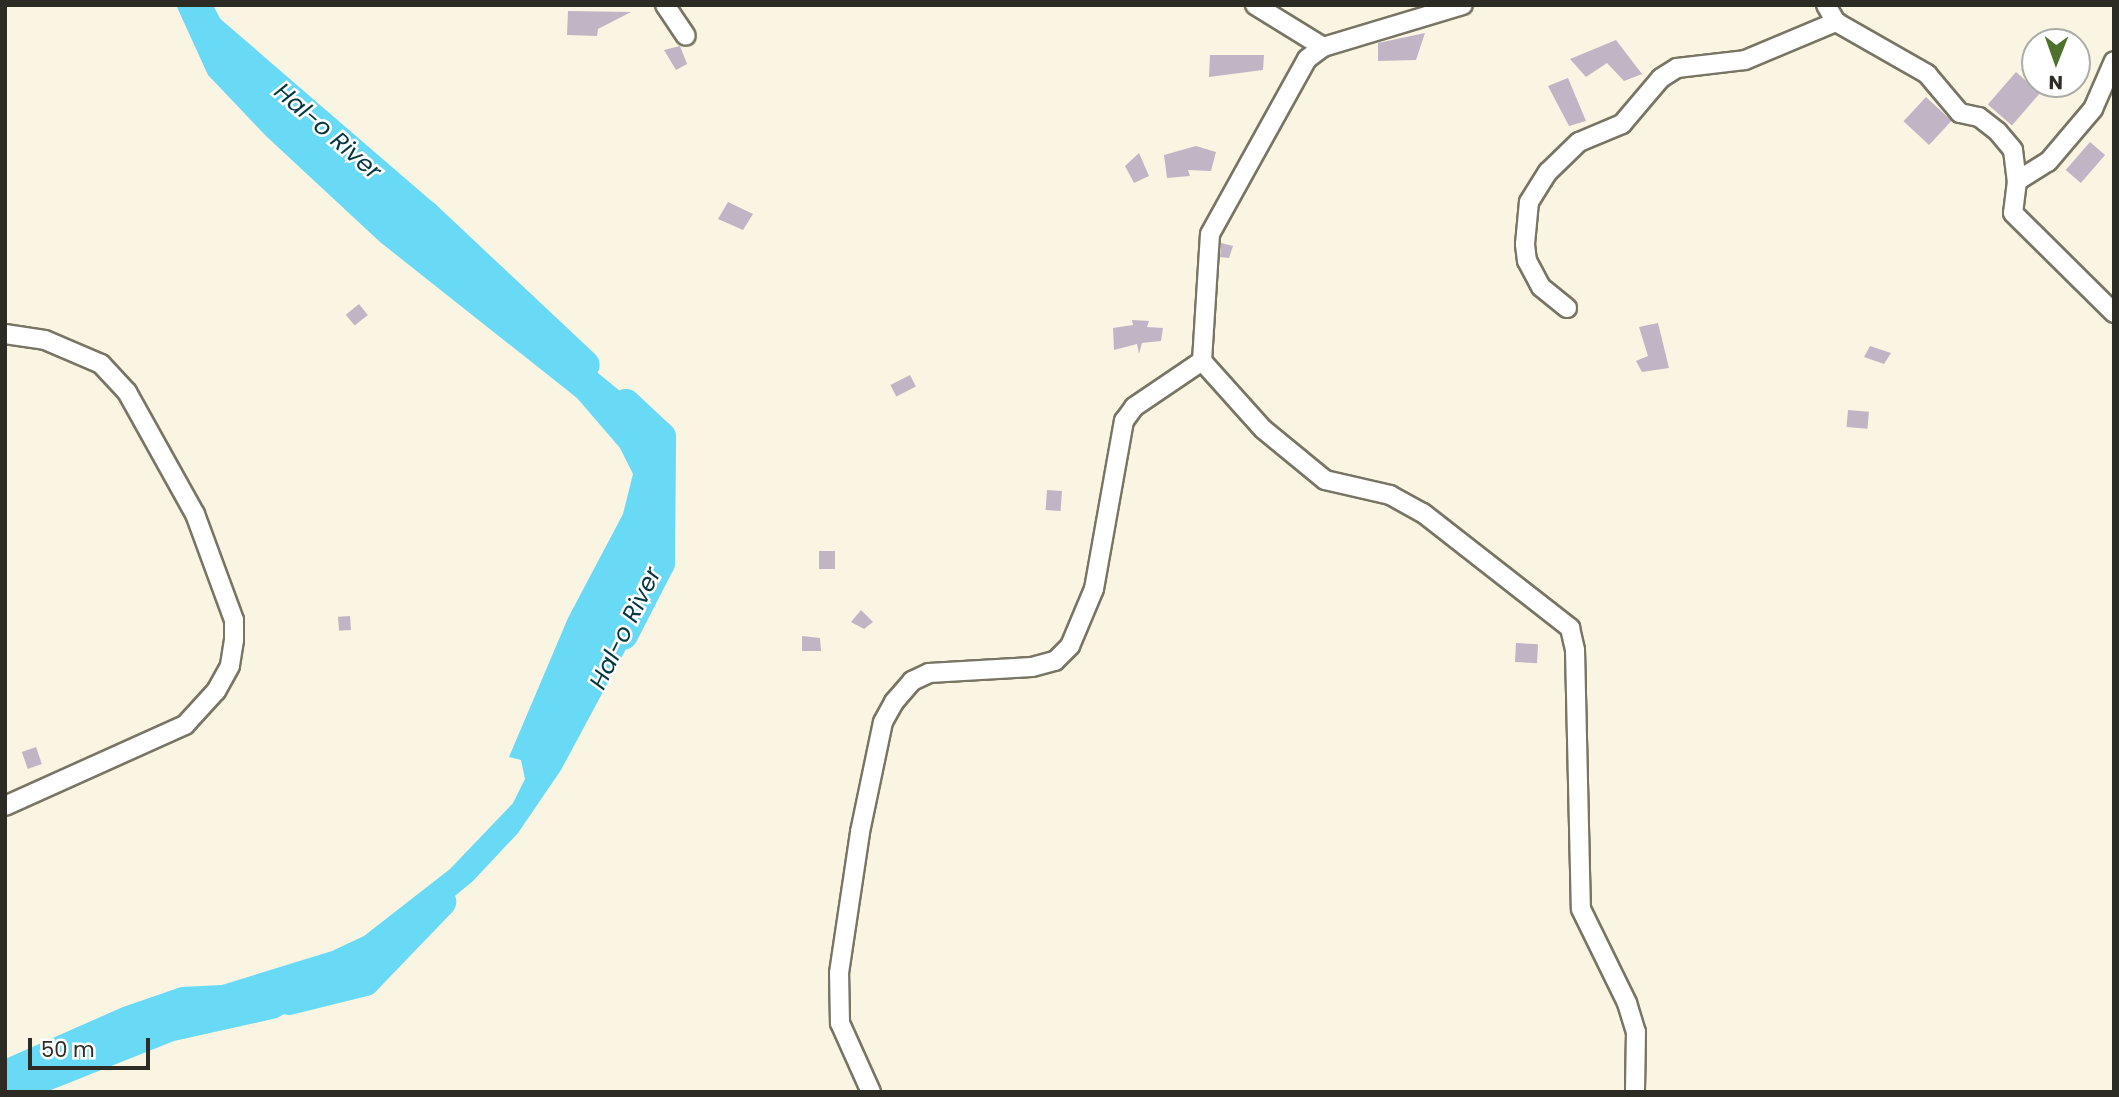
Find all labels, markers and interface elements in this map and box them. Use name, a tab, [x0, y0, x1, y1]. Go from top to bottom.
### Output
north arrow	[2021, 28, 2091, 98]
text: N	[2048, 69, 2063, 96]
water label: Hal-o River	[269, 77, 387, 185]
water label: Hal-o River	[583, 562, 667, 694]
scale bar	[32, 1024, 154, 1068]
text: 50 m	[41, 1035, 95, 1064]

